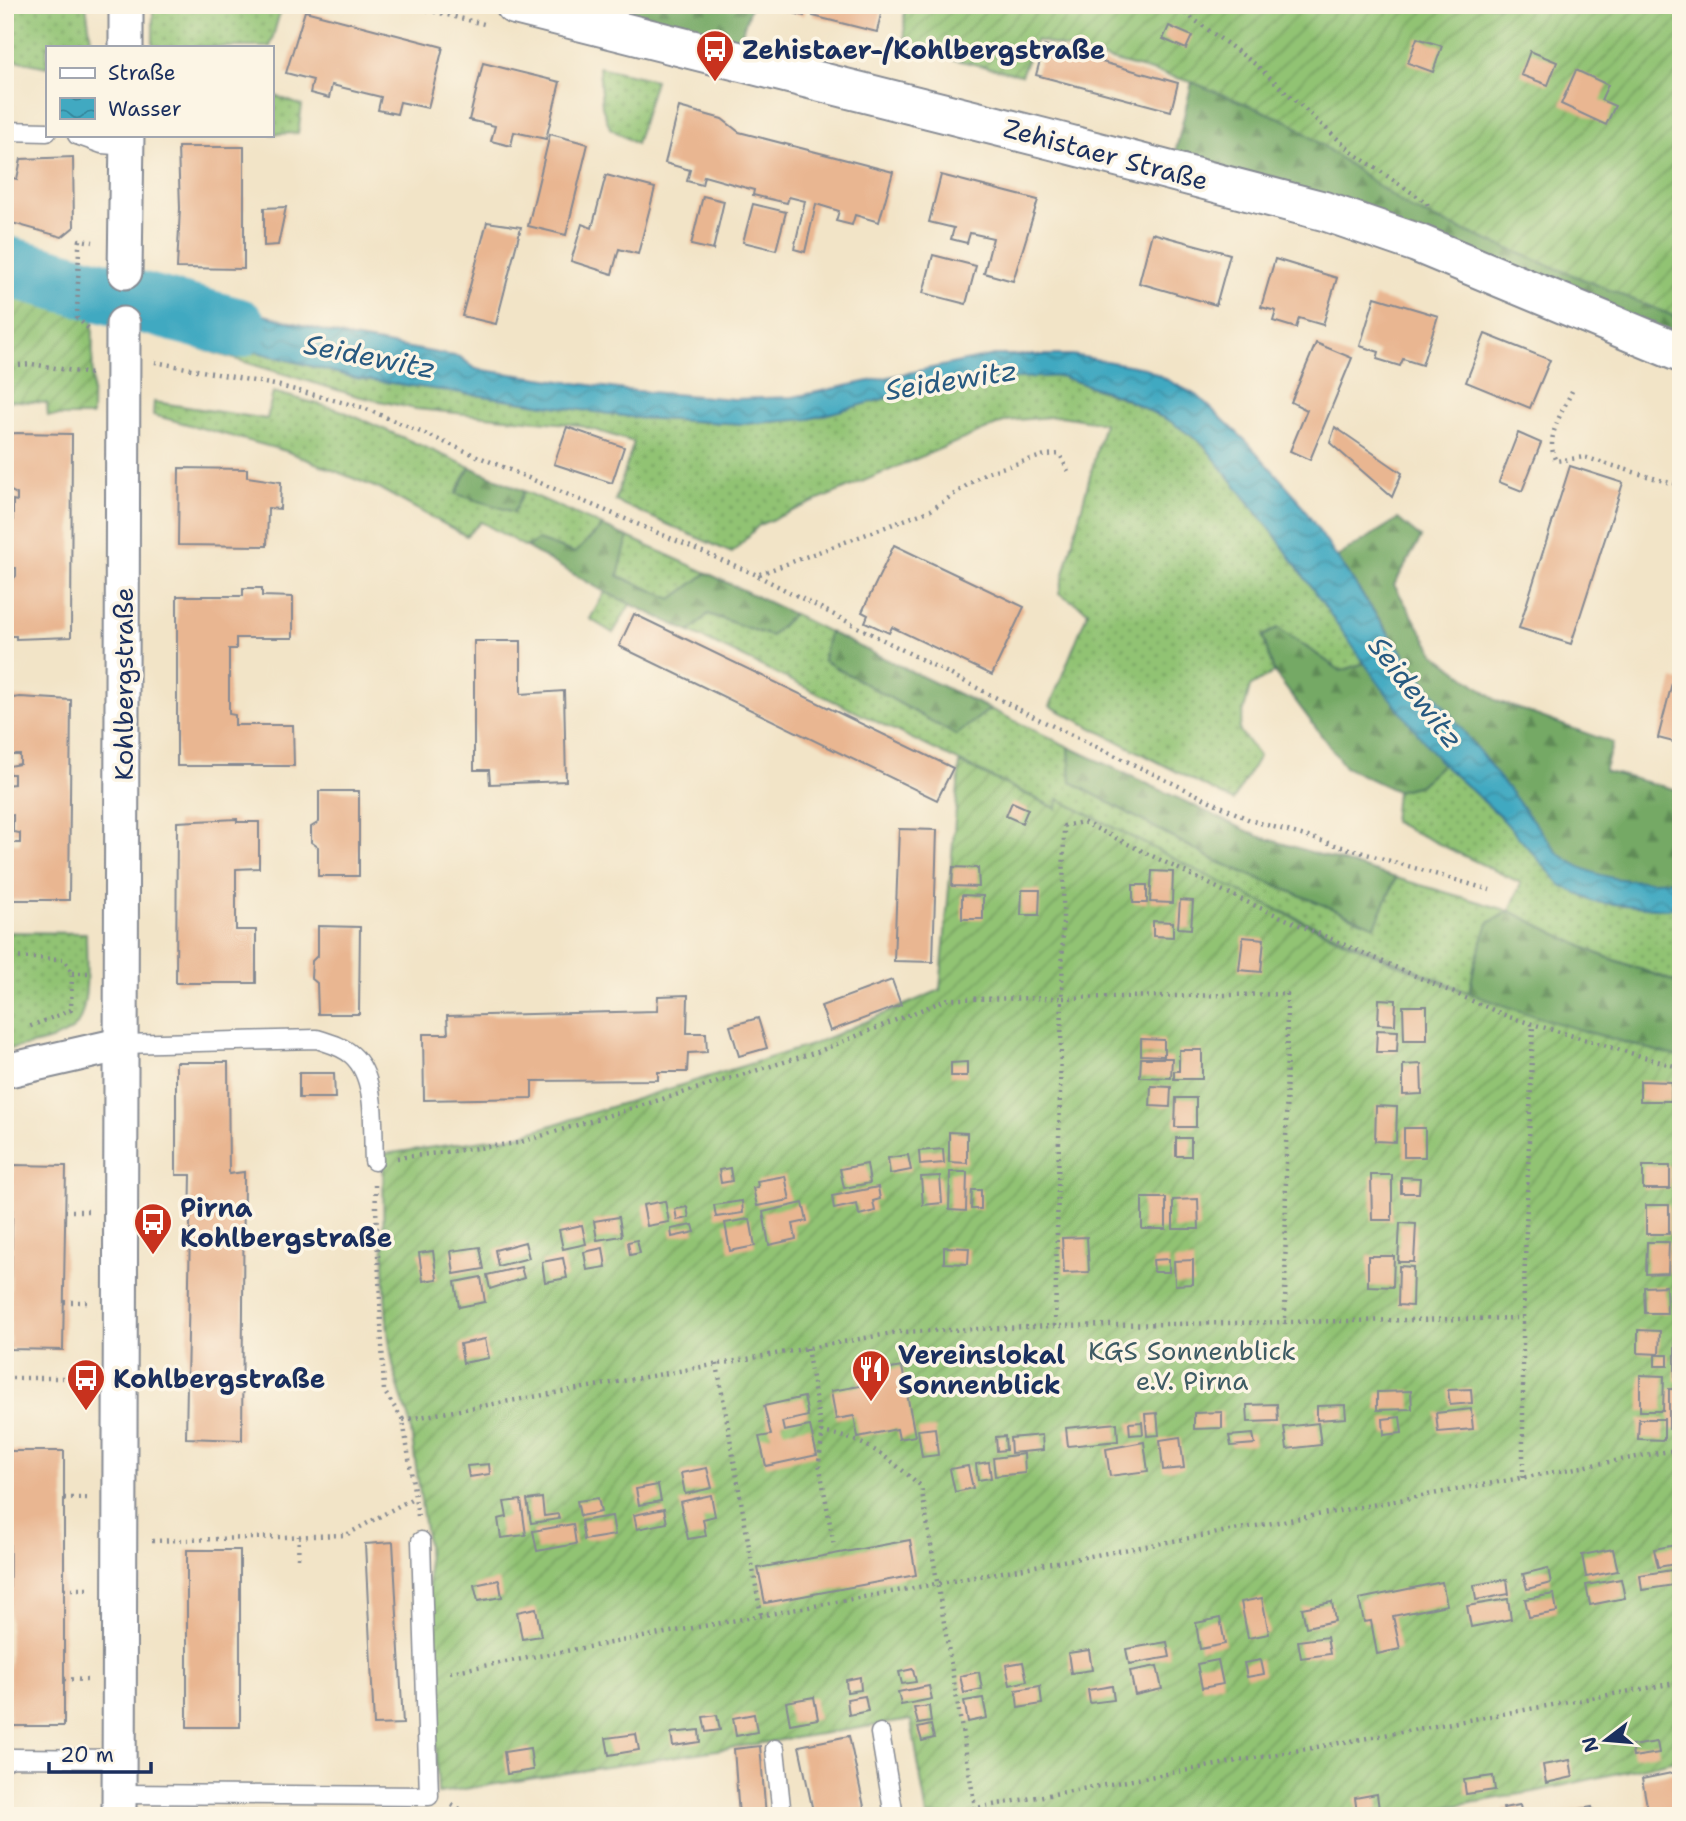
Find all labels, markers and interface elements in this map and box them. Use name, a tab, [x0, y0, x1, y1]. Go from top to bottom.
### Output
bus stop icon: Zehistaer-/Kohlbergstraße	[694, 28, 736, 83]
place label: Zehistaer-/Kohlbergstraße	[742, 32, 1105, 67]
legend	[46, 46, 273, 136]
text: Straße	[108, 59, 176, 87]
text: Wasser	[108, 95, 182, 123]
street label: Zehistaer Straße	[1000, 110, 1212, 198]
water label: Seidewitz	[301, 325, 439, 387]
water label: Seidewitz	[882, 351, 1020, 409]
street label: Kohlbergstraße	[106, 587, 141, 781]
water label: Seidewitz	[1360, 628, 1472, 756]
place label: Pirna Kohlbergstraße	[180, 1190, 392, 1255]
bus stop icon: Pirna Kohlbergstraße	[132, 1201, 174, 1256]
park label: KGS Sonnenblick e.V. Pirna	[1088, 1333, 1296, 1398]
place label: Vereinslokal Sonnenblick	[898, 1337, 1065, 1402]
restaurant icon: Vereinslokal Sonnenblick	[850, 1348, 892, 1403]
bus stop icon: Kohlbergstraße	[65, 1357, 107, 1412]
place label: Kohlbergstraße	[113, 1361, 325, 1396]
north arrow	[1570, 1706, 1640, 1776]
scale bar	[49, 1730, 150, 1774]
text: N	[1576, 1734, 1604, 1755]
text: 20 m	[60, 1741, 114, 1769]

